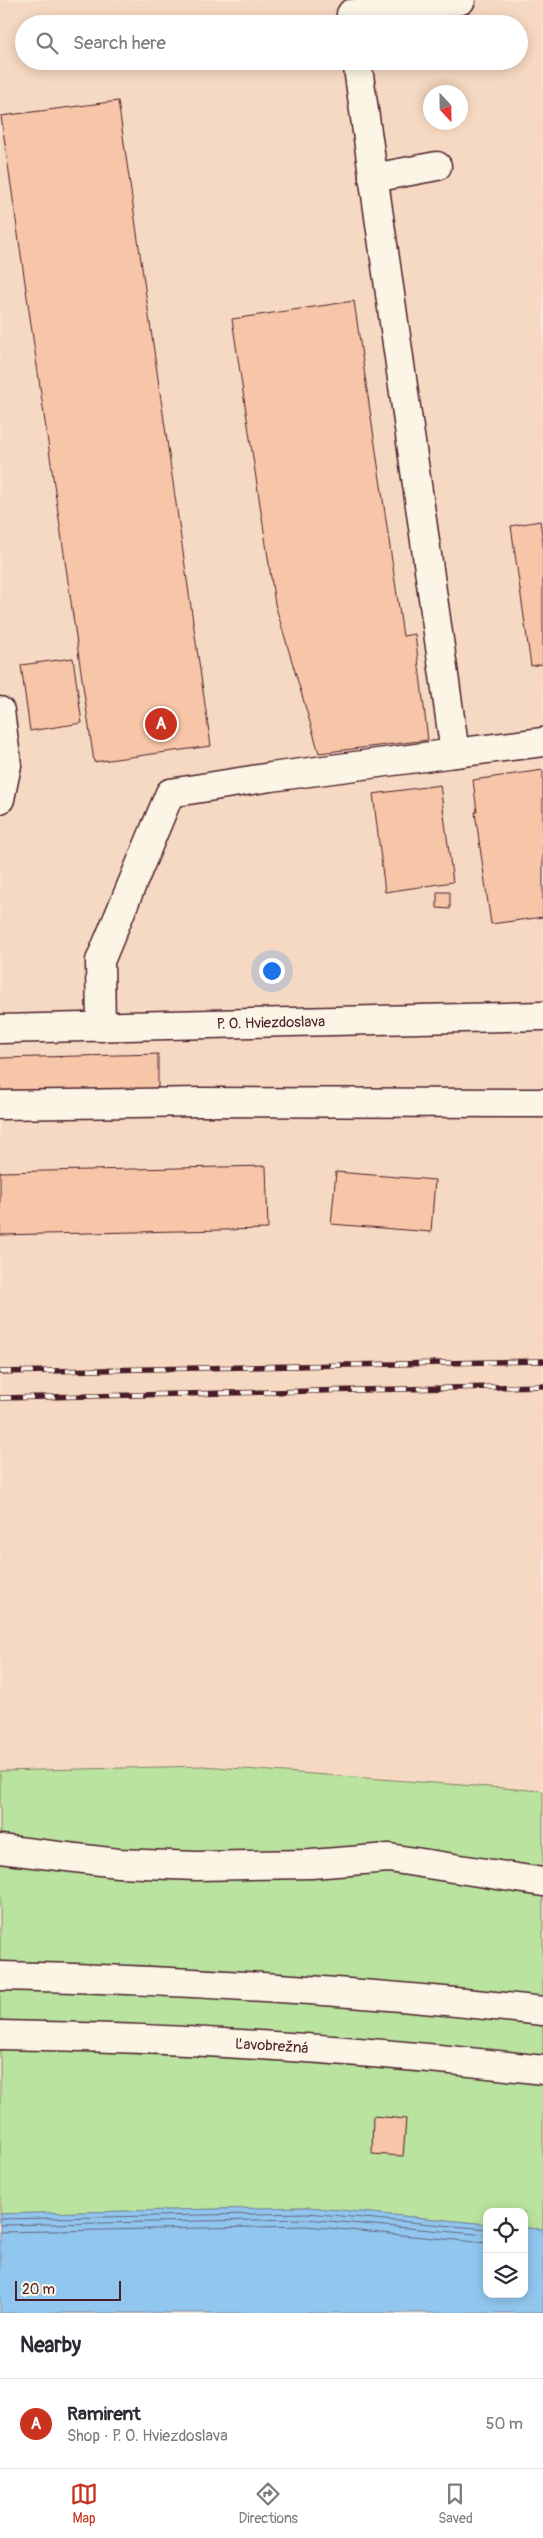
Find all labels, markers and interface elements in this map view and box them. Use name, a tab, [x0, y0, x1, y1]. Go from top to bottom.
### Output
search box	[15, 15, 528, 70]
icon: search	[33, 29, 61, 57]
text: Search here	[73, 31, 166, 55]
north arrow	[423, 85, 468, 130]
pin: A	[145, 705, 177, 743]
your location	[259, 958, 285, 984]
street label: P. O. Hviezdoslava	[217, 1012, 325, 1034]
street label: Ľavobrežná	[234, 2035, 309, 2058]
map controls	[483, 2208, 528, 2298]
button: locate	[483, 2208, 528, 2253]
button: layers	[483, 2253, 528, 2298]
scale bar	[15, 2278, 121, 2301]
text: 20 m	[22, 2281, 55, 2298]
text: Nearby	[20, 2332, 81, 2359]
text: Ramirent	[67, 2402, 141, 2426]
text: A	[31, 2414, 41, 2434]
text: 50 m	[486, 2414, 523, 2434]
text: Shop · P. O. Hviezdoslava	[67, 2426, 228, 2446]
tab: Map	[70, 2480, 98, 2527]
tab: Directions	[238, 2480, 298, 2527]
tab: Saved	[438, 2480, 473, 2527]

